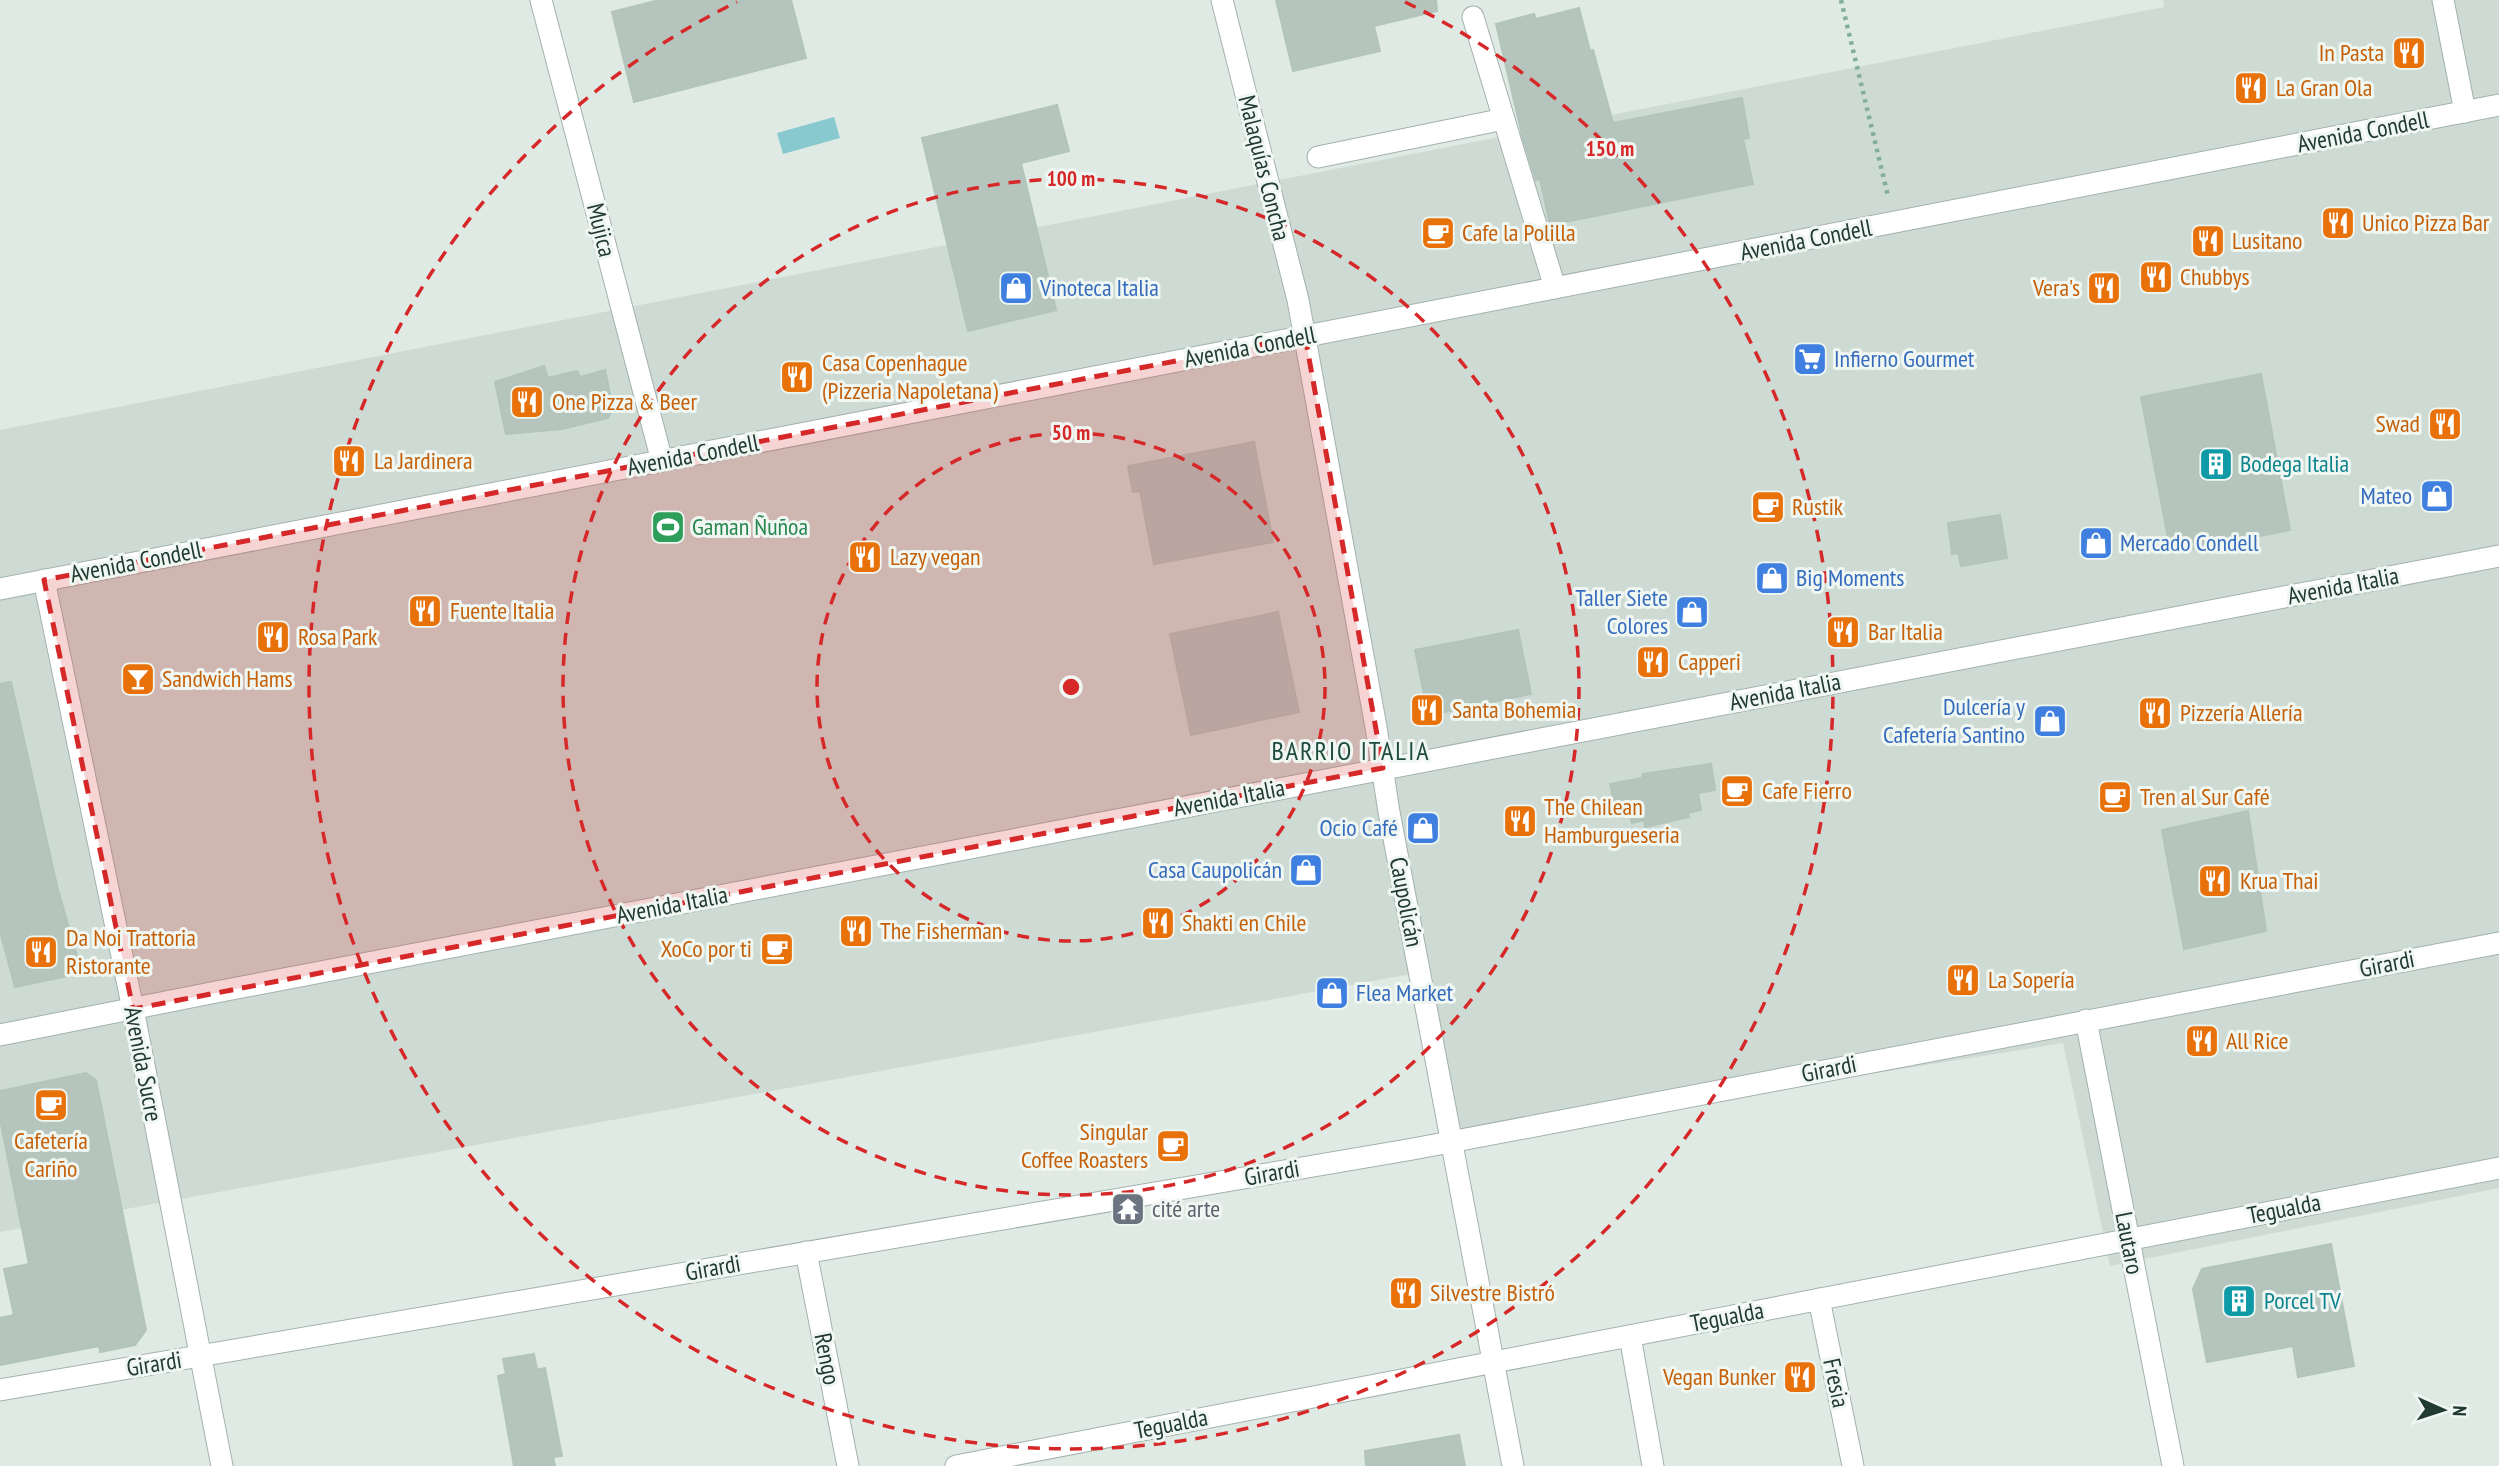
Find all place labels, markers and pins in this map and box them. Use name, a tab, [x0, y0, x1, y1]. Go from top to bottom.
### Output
restaurant icon: In Pasta	[2390, 34, 2428, 72]
place label: In Pasta	[2319, 37, 2384, 68]
restaurant icon: La Gran Ola	[2232, 69, 2270, 107]
place label: La Gran Ola	[2276, 72, 2372, 103]
restaurant icon: Unico Pizza Bar	[2319, 204, 2357, 242]
place label: Unico Pizza Bar	[2362, 207, 2490, 238]
cafe icon: Cafe la Polilla	[1419, 214, 1457, 252]
place label: Cafe la Polilla	[1462, 217, 1576, 248]
restaurant icon: Lusitano	[2189, 222, 2227, 260]
place label: Lusitano	[2232, 225, 2302, 256]
restaurant icon: Chubbys	[2137, 258, 2175, 296]
place label: Chubbys	[2180, 261, 2250, 292]
shop icon: Vinoteca Italia	[997, 269, 1035, 307]
restaurant icon: Vera's	[2085, 269, 2123, 307]
place label: Vinoteca Italia	[1039, 272, 1159, 303]
place label: Vera's	[2032, 272, 2080, 303]
supermarket icon: Infierno Gourmet	[1791, 340, 1829, 378]
place label: Infierno Gourmet	[1834, 343, 1975, 374]
place label: Casa Copenhague (Pizzeria Napoletana)	[822, 347, 998, 406]
restaurant icon: Casa Copenhague (Pizzeria Napoletana)	[778, 358, 816, 396]
restaurant icon: One Pizza & Beer	[508, 383, 546, 421]
place label: One Pizza & Beer	[552, 386, 697, 417]
restaurant icon: Swad	[2426, 405, 2464, 443]
place label: Swad	[2376, 408, 2420, 439]
restaurant icon: La Jardinera	[330, 442, 368, 480]
place label: La Jardinera	[374, 445, 473, 476]
building icon: Bodega Italia	[2197, 445, 2235, 483]
place label: Bodega Italia	[2240, 448, 2349, 479]
shop icon: Mateo	[2418, 477, 2456, 515]
place label: Mateo	[2361, 480, 2412, 511]
cafe icon: Rustik	[1749, 488, 1787, 526]
place label: Rustik	[1792, 491, 1844, 522]
sports icon: Gaman Ñuñoa	[649, 508, 687, 546]
place label: Gaman Ñuñoa	[692, 511, 808, 542]
shop icon: Mercado Condell	[2077, 524, 2115, 562]
place label: Mercado Condell	[2120, 527, 2259, 558]
restaurant icon: Lazy vegan	[846, 538, 884, 576]
place label: Lazy vegan	[890, 541, 981, 572]
shop icon: Big Moments	[1753, 559, 1791, 597]
place label: Big Moments	[1796, 562, 1904, 593]
place label: Taller Siete Colores	[1575, 582, 1668, 641]
restaurant icon: Fuente Italia	[406, 592, 444, 630]
shop icon: Taller Siete Colores	[1673, 593, 1711, 631]
place label: Fuente Italia	[450, 595, 554, 626]
restaurant icon: Bar Italia	[1824, 613, 1862, 651]
place label: Bar Italia	[1868, 616, 1943, 647]
restaurant icon: Rosa Park	[254, 618, 292, 656]
place label: Rosa Park	[298, 621, 378, 652]
restaurant icon: Capperi	[1634, 643, 1672, 681]
place label: Capperi	[1678, 646, 1741, 677]
bar icon: Sandwich Hams	[119, 660, 157, 698]
place label: Sandwich Hams	[162, 663, 293, 694]
centre of rings	[1059, 675, 1083, 699]
restaurant icon: Santa Bohemia	[1408, 691, 1446, 729]
place label: Dulcería y Cafetería Santino	[1883, 691, 2025, 750]
place label: Santa Bohemia	[1452, 694, 1576, 725]
restaurant icon: Pizzería Allería	[2136, 694, 2174, 732]
place label: Pizzería Allería	[2180, 697, 2303, 728]
shop icon: Dulcería y Cafetería Santino	[2031, 702, 2069, 740]
cafe icon: Cafe Fierro	[1718, 772, 1756, 810]
place label: Cafe Fierro	[1762, 775, 1852, 806]
cafe icon: Tren al Sur Café	[2096, 778, 2134, 816]
place label: Tren al Sur Café	[2140, 781, 2270, 812]
place label: The Chilean Hamburgueseria	[1544, 791, 1680, 850]
restaurant icon: The Chilean Hamburgueseria	[1501, 802, 1539, 840]
shop icon: Ocio Café	[1404, 809, 1442, 847]
place label: Ocio Café	[1319, 812, 1398, 843]
shop icon: Casa Caupolicán	[1287, 851, 1325, 889]
place label: Casa Caupolicán	[1148, 854, 1282, 885]
restaurant icon: Krua Thai	[2196, 862, 2234, 900]
place label: Krua Thai	[2240, 865, 2318, 896]
restaurant icon: Shakti en Chile	[1139, 904, 1177, 942]
place label: Shakti en Chile	[1182, 907, 1306, 938]
restaurant icon: The Fisherman	[837, 912, 875, 950]
place label: The Fisherman	[880, 915, 1002, 946]
place label: Da Noi Trattoria Ristorante	[66, 922, 196, 981]
cafe icon: XoCo por ti	[758, 930, 796, 968]
restaurant icon: Da Noi Trattoria Ristorante	[22, 933, 60, 971]
place label: XoCo por ti	[661, 933, 752, 964]
restaurant icon: La Sopería	[1944, 961, 1982, 999]
place label: La Sopería	[1988, 964, 2075, 995]
shop icon: Flea Market	[1313, 974, 1351, 1012]
place label: Flea Market	[1356, 977, 1454, 1008]
restaurant icon: All Rice	[2183, 1022, 2221, 1060]
place label: All Rice	[2226, 1025, 2288, 1056]
cafe icon: Cafetería Cariño	[32, 1086, 70, 1124]
place label: Singular Coffee Roasters	[1021, 1116, 1148, 1175]
place label: Cafetería Cariño	[14, 1125, 88, 1184]
cafe icon: Singular Coffee Roasters	[1154, 1127, 1192, 1165]
temple icon: cité arte	[1109, 1190, 1147, 1228]
place label: cité arte	[1152, 1193, 1220, 1224]
restaurant icon: Silvestre Bistró	[1387, 1274, 1425, 1312]
place label: Silvestre Bistró	[1430, 1277, 1555, 1308]
building icon: Porcel TV	[2220, 1282, 2258, 1320]
place label: Porcel TV	[2264, 1285, 2342, 1316]
restaurant icon: Vegan Bunker	[1781, 1358, 1819, 1396]
place label: Vegan Bunker	[1662, 1361, 1776, 1392]

